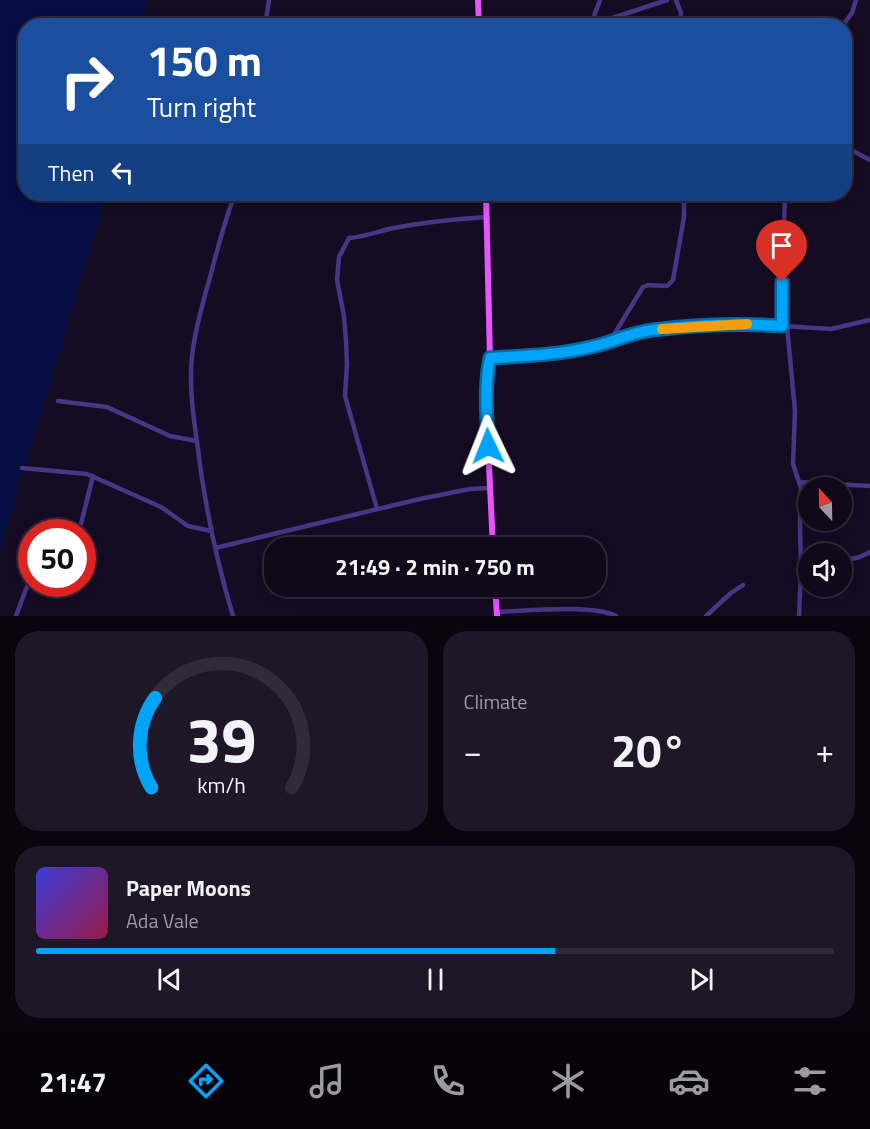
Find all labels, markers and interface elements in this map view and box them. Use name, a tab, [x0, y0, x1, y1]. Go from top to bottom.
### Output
text: 150 m	[147, 28, 262, 92]
icon: right	[48, 42, 126, 120]
text: Turn right	[147, 86, 256, 127]
text: Then	[48, 156, 94, 190]
icon: left	[106, 156, 139, 189]
pin	[756, 220, 807, 282]
icon: arrive	[765, 229, 798, 262]
position arrow	[456, 414, 520, 478]
north arrow	[798, 477, 852, 531]
map controls	[798, 477, 852, 597]
speed limit sign: 50	[18, 519, 96, 597]
button: sound	[798, 543, 852, 597]
text: 21:49 · 2 min · 750 m	[335, 550, 535, 584]
text: Climate	[464, 686, 527, 717]
text: 39	[186, 691, 256, 786]
text: 20°	[611, 716, 687, 784]
text: −	[464, 726, 482, 776]
text: +	[816, 726, 834, 776]
text: km/h	[197, 769, 246, 801]
text: Paper Moons	[126, 871, 251, 905]
text: Ada Vale	[126, 905, 199, 936]
icon: previous	[153, 963, 186, 996]
icon: pause	[419, 963, 452, 996]
icon: next	[685, 963, 718, 996]
icon: directions	[185, 1060, 227, 1102]
icon: music	[306, 1060, 348, 1102]
icon: phone	[427, 1060, 469, 1102]
icon: climate	[547, 1060, 589, 1102]
icon: car	[668, 1060, 710, 1102]
icon: filters	[789, 1060, 831, 1102]
text: 21:47	[39, 1061, 107, 1102]

